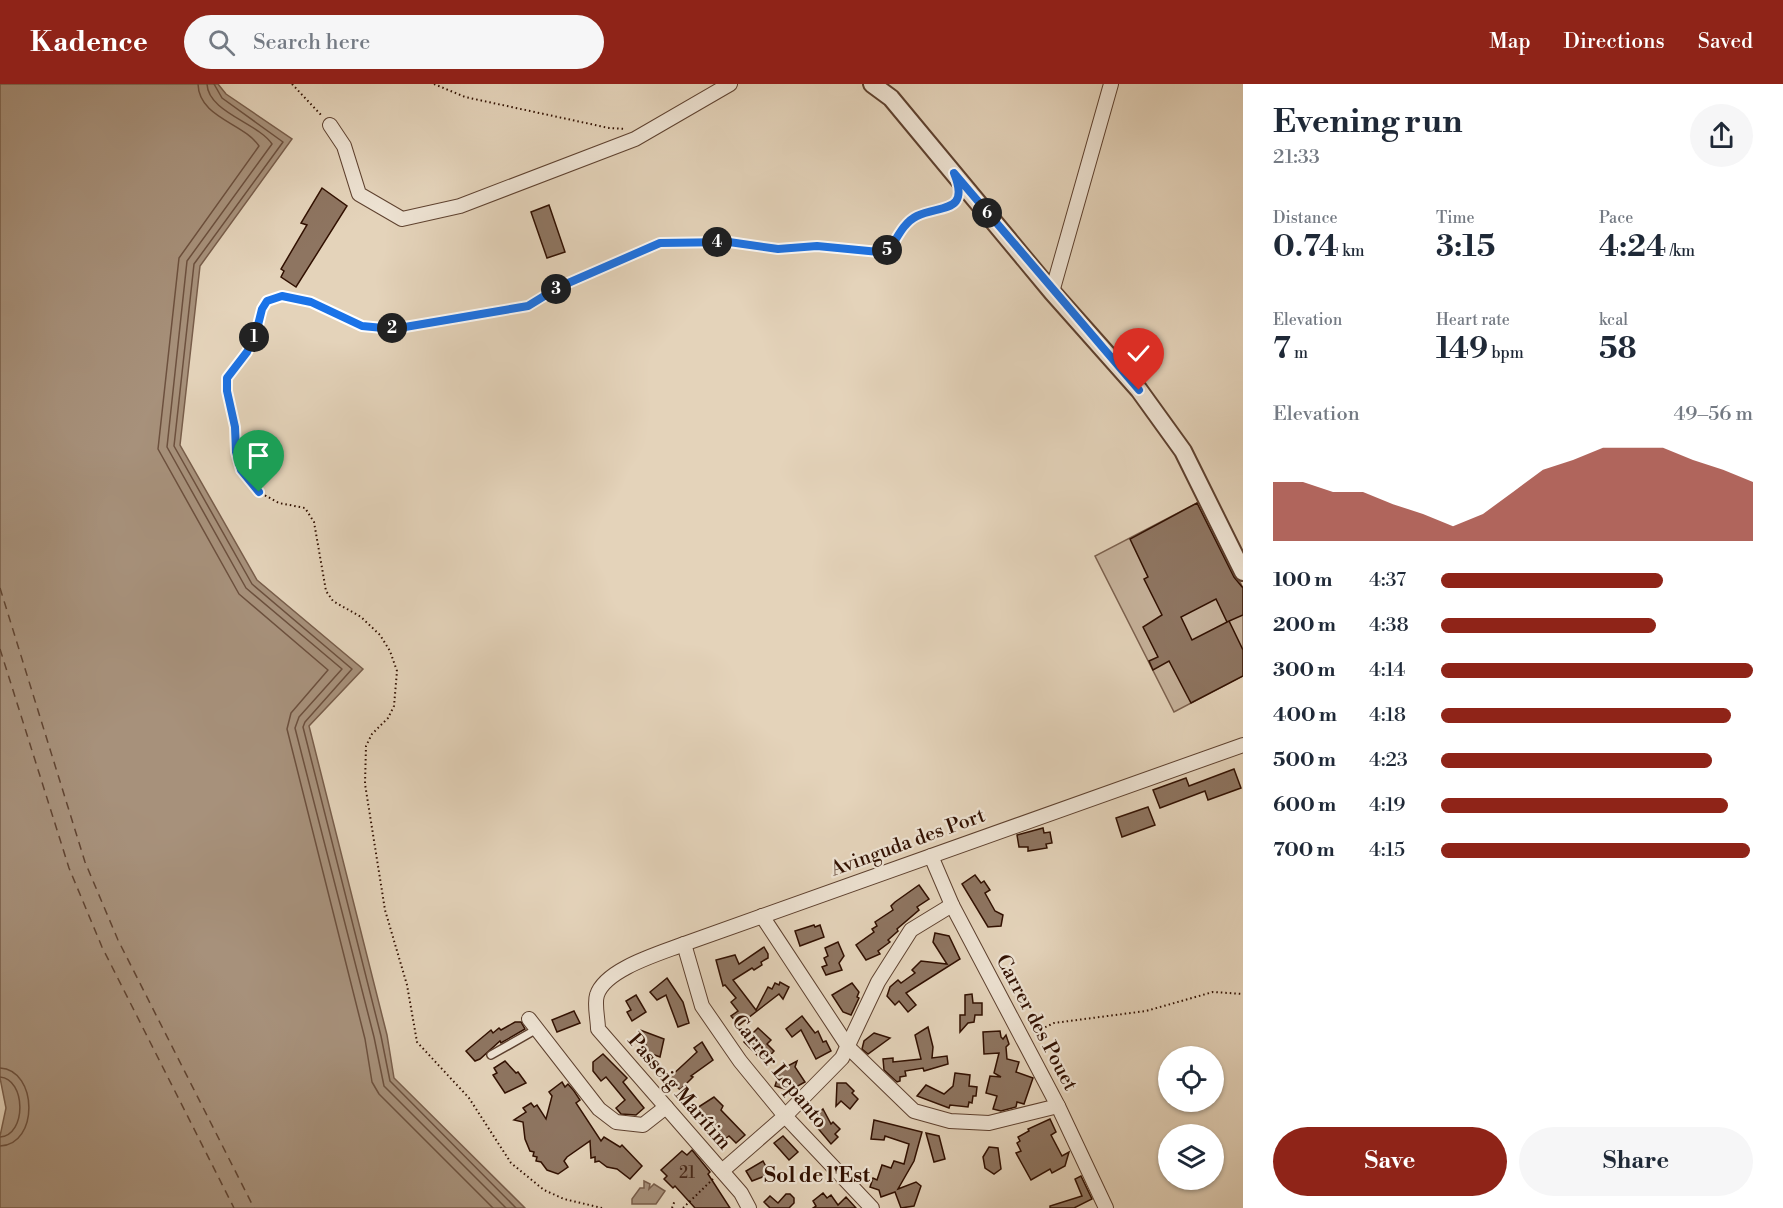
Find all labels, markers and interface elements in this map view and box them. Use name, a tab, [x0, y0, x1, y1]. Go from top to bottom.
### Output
search box	[184, 15, 604, 69]
text: Kadence	[30, 25, 148, 60]
icon: search	[205, 26, 238, 59]
text: Search here	[253, 29, 370, 56]
text: Map	[1489, 29, 1531, 55]
text: Directions	[1564, 29, 1665, 55]
text: Saved	[1698, 29, 1753, 55]
text: Evening run	[1273, 102, 1462, 143]
button: share	[1690, 104, 1753, 167]
text: 21:33	[1273, 145, 1320, 170]
pin: 6	[972, 198, 1002, 228]
text: 6	[982, 203, 992, 223]
text: Distance	[1273, 208, 1338, 228]
text: Time	[1436, 208, 1475, 228]
text: Pace	[1599, 208, 1633, 228]
pin: 4	[702, 227, 732, 257]
text: 0.74	[1273, 228, 1339, 266]
text: 3:15	[1436, 228, 1495, 266]
text: 4:24	[1599, 228, 1666, 266]
text: 4	[712, 232, 722, 252]
pin: 5	[872, 235, 902, 265]
text: 5	[882, 240, 892, 260]
text: km	[1339, 241, 1365, 261]
text: /km	[1666, 241, 1695, 261]
pin: 3	[541, 274, 571, 304]
text: 3	[551, 279, 561, 299]
text: Elevation	[1273, 310, 1342, 330]
text: Heart rate	[1436, 310, 1510, 330]
text: kcal	[1599, 310, 1628, 330]
pin: 2	[377, 313, 407, 343]
text: 2	[387, 318, 397, 338]
pin: 1	[239, 322, 269, 352]
text: 1	[250, 327, 258, 347]
pin	[1113, 328, 1164, 390]
text: 7	[1273, 330, 1291, 368]
text: 149	[1436, 330, 1488, 368]
text: 58	[1599, 330, 1637, 368]
icon: check	[1122, 337, 1155, 370]
text: m	[1291, 343, 1308, 363]
text: bpm	[1488, 343, 1524, 363]
text: Elevation	[1273, 402, 1360, 427]
text: 49–56 m	[1673, 402, 1753, 427]
pin	[233, 430, 284, 492]
icon: arrive	[242, 439, 275, 472]
text: 100 m	[1273, 568, 1332, 593]
text: 4:37	[1369, 568, 1406, 593]
text: 200 m	[1273, 613, 1336, 638]
text: 4:38	[1369, 613, 1409, 638]
text: 300 m	[1273, 658, 1336, 683]
text: 4:14	[1369, 658, 1405, 683]
text: 400 m	[1273, 703, 1337, 728]
text: 4:18	[1369, 703, 1406, 728]
text: 500 m	[1273, 748, 1336, 773]
text: 4:23	[1369, 748, 1408, 773]
text: 600 m	[1273, 793, 1336, 818]
text: 4:19	[1369, 793, 1405, 818]
street label: Avinguda des Port	[826, 803, 989, 883]
text: 700 m	[1273, 838, 1335, 863]
text: 4:15	[1369, 838, 1405, 863]
street label: Carrer des Pouet	[990, 951, 1082, 1095]
street label: Carrer Lepanto	[725, 1010, 833, 1134]
street label: Passeig Marítim	[622, 1029, 737, 1156]
map controls	[1158, 1046, 1224, 1190]
button: locate	[1158, 1046, 1224, 1112]
button: layers	[1158, 1124, 1224, 1190]
button: Save	[1273, 1127, 1507, 1196]
button: Share	[1519, 1127, 1753, 1196]
house number: 21	[679, 1163, 695, 1183]
district label: Sol de l'Est	[764, 1163, 870, 1189]

